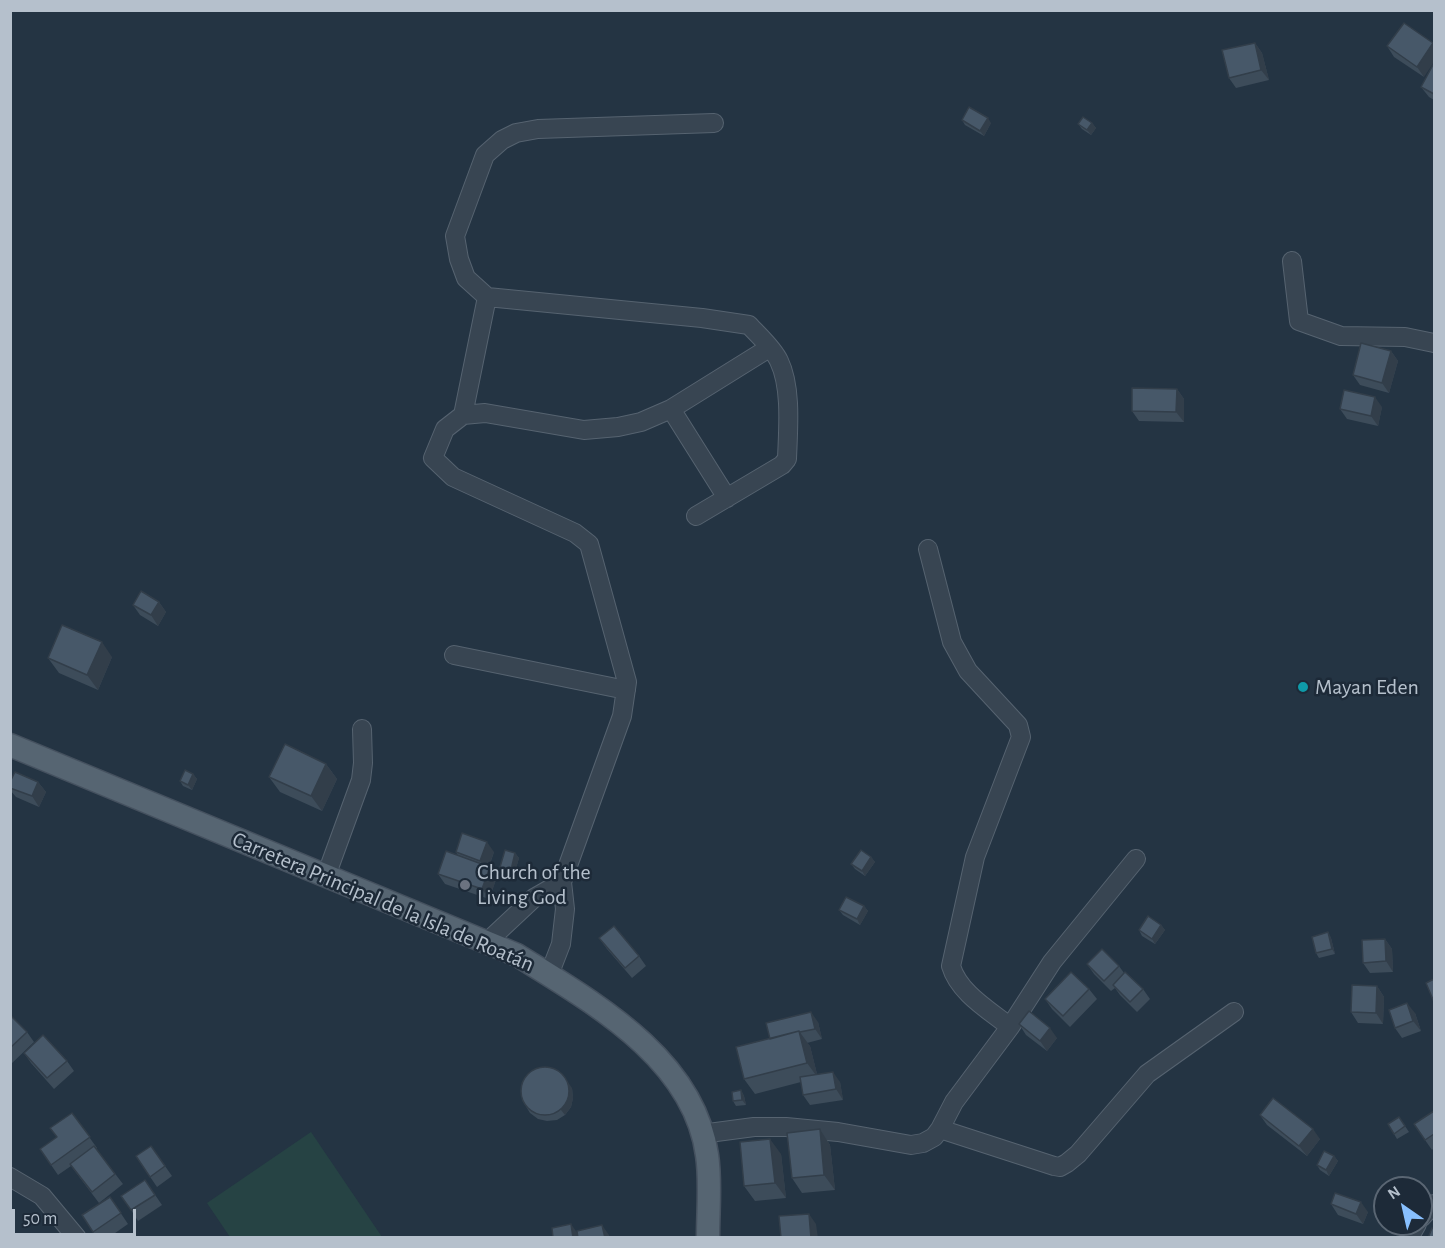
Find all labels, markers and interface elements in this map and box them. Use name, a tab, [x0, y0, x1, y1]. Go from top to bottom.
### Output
place label: Mayan Eden	[1315, 674, 1419, 700]
marker: Mayan Eden	[1296, 680, 1310, 694]
street label: Carretera Principal de la Isla de Roatán	[228, 826, 538, 978]
place label: Church of the Living God	[477, 859, 591, 910]
marker: Church of the Living God	[458, 878, 472, 892]
north arrow	[1373, 1176, 1433, 1236]
text: N	[1385, 1183, 1403, 1202]
scale bar	[15, 1197, 140, 1235]
text: 50 m	[23, 1210, 57, 1228]

